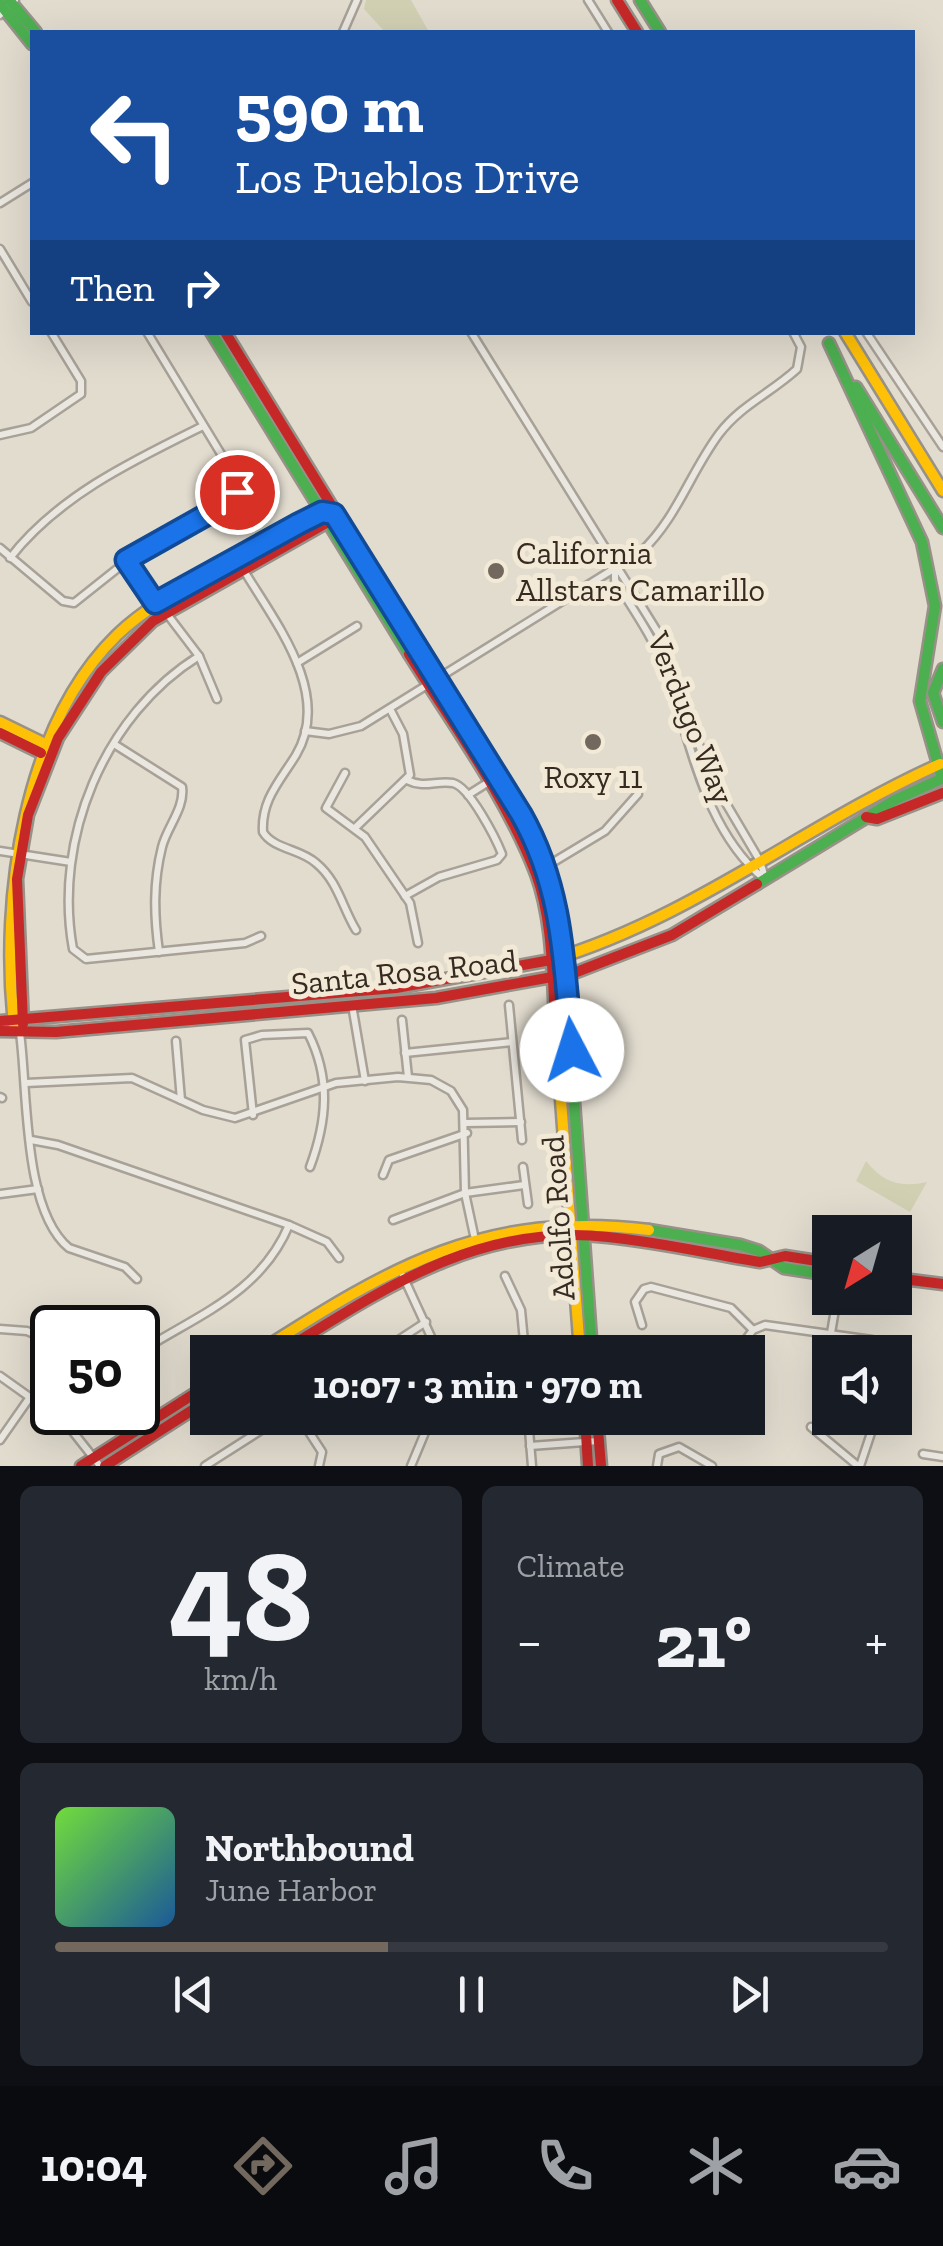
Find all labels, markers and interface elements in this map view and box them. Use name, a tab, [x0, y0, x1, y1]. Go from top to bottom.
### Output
text: 590 m	[235, 66, 424, 150]
icon: left	[70, 70, 200, 200]
text: Los Pueblos Drive	[235, 151, 580, 205]
icon: right	[174, 260, 229, 315]
text: Then	[70, 265, 154, 311]
pin	[195, 450, 280, 535]
icon: arrive	[210, 465, 265, 520]
place label: California Allstars Camarillo	[516, 534, 765, 609]
marker: California Allstars Camarillo	[485, 560, 507, 582]
street label: Verdugo Way	[639, 625, 743, 810]
marker: Roxy 11	[582, 731, 604, 753]
place label: Roxy 11	[543, 758, 643, 796]
street label: Santa Rosa Road	[289, 941, 519, 1003]
position arrow	[520, 998, 624, 1102]
street label: Adolfo Road	[533, 1134, 583, 1302]
north arrow	[812, 1215, 912, 1315]
map controls	[812, 1215, 912, 1435]
speed limit sign: 50	[30, 1305, 160, 1435]
button: sound	[812, 1335, 912, 1435]
text: 10:07 · 3 min · 970 m	[313, 1362, 642, 1408]
text: 48	[169, 1517, 313, 1673]
text: Climate	[517, 1547, 625, 1585]
text: 21°	[655, 1596, 752, 1686]
text: −	[517, 1608, 542, 1674]
text: +	[865, 1608, 888, 1674]
text: km/h	[204, 1660, 277, 1698]
text: Northbound	[205, 1825, 414, 1871]
text: June Harbor	[205, 1871, 377, 1909]
icon: previous	[166, 1967, 221, 2022]
icon: pause	[444, 1967, 499, 2022]
icon: next	[722, 1967, 777, 2022]
icon: directions	[228, 2131, 298, 2201]
icon: music	[379, 2131, 449, 2201]
icon: phone	[530, 2131, 600, 2201]
icon: climate	[681, 2131, 751, 2201]
icon: car	[832, 2131, 902, 2201]
text: 10:04	[41, 2139, 147, 2193]

